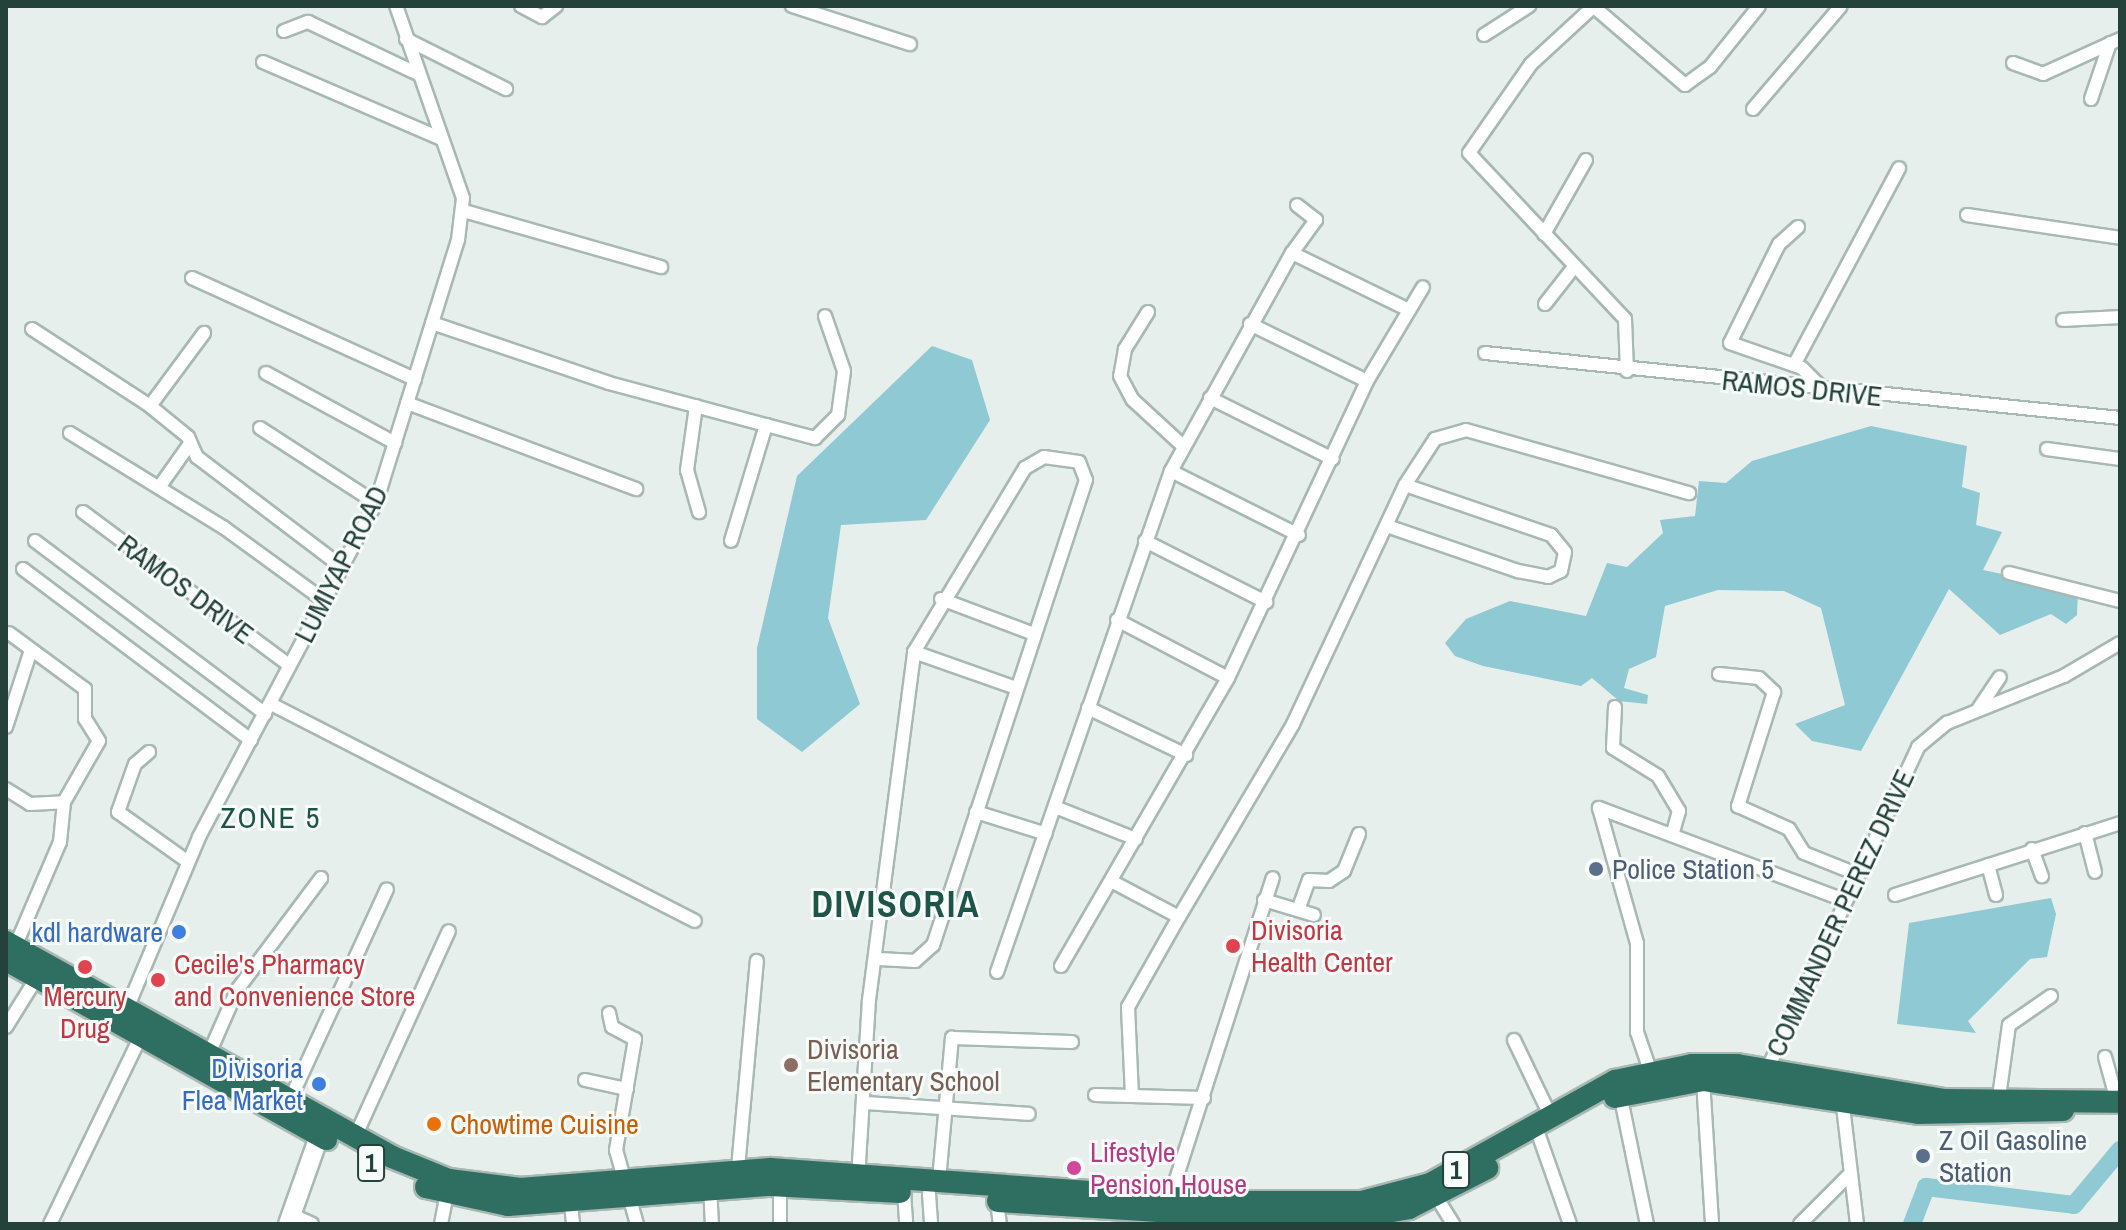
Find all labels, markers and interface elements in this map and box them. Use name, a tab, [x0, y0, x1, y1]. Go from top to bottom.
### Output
street label: RAMOS DRIVE	[1720, 363, 1884, 413]
street label: LUMIYAP ROAD	[287, 480, 395, 648]
street label: RAMOS DRIVE	[112, 527, 260, 651]
street label: COMMANDER PEREZ DRIVE	[1759, 764, 1921, 1062]
district label: ZONE 5	[221, 799, 321, 835]
place label: Police Station 5	[1612, 852, 1774, 886]
marker: Police Station 5	[1587, 860, 1605, 878]
district label: DIVISORIA	[812, 883, 980, 927]
place label: Divisoria Health Center	[1251, 913, 1393, 979]
place label: kdl hardware	[32, 915, 163, 949]
marker: kdl hardware	[170, 923, 188, 941]
marker: Divisoria Health Center	[1222, 935, 1244, 957]
place label: Cecile's Pharmacy and Convenience Store	[174, 947, 415, 1013]
marker: Mercury Drug	[76, 958, 94, 976]
marker: Cecile's Pharmacy and Convenience Store	[149, 971, 167, 989]
place label: Mercury Drug	[44, 979, 126, 1045]
place label: Divisoria Elementary School	[807, 1032, 1000, 1098]
place label: Divisoria Flea Market	[182, 1051, 303, 1117]
marker: Divisoria Elementary School	[782, 1056, 800, 1074]
marker: Divisoria Flea Market	[310, 1075, 328, 1093]
place label: Chowtime Cuisine	[450, 1107, 639, 1141]
marker: Chowtime Cuisine	[425, 1115, 443, 1133]
place label: Z Oil Gasoline Station	[1939, 1123, 2087, 1189]
place label: Lifestyle Pension House	[1090, 1135, 1247, 1201]
road number: 1	[357, 1141, 385, 1185]
marker: Z Oil Gasoline Station	[1914, 1147, 1932, 1165]
road number: 1	[1442, 1148, 1470, 1192]
marker: Lifestyle Pension House	[1065, 1159, 1083, 1177]

